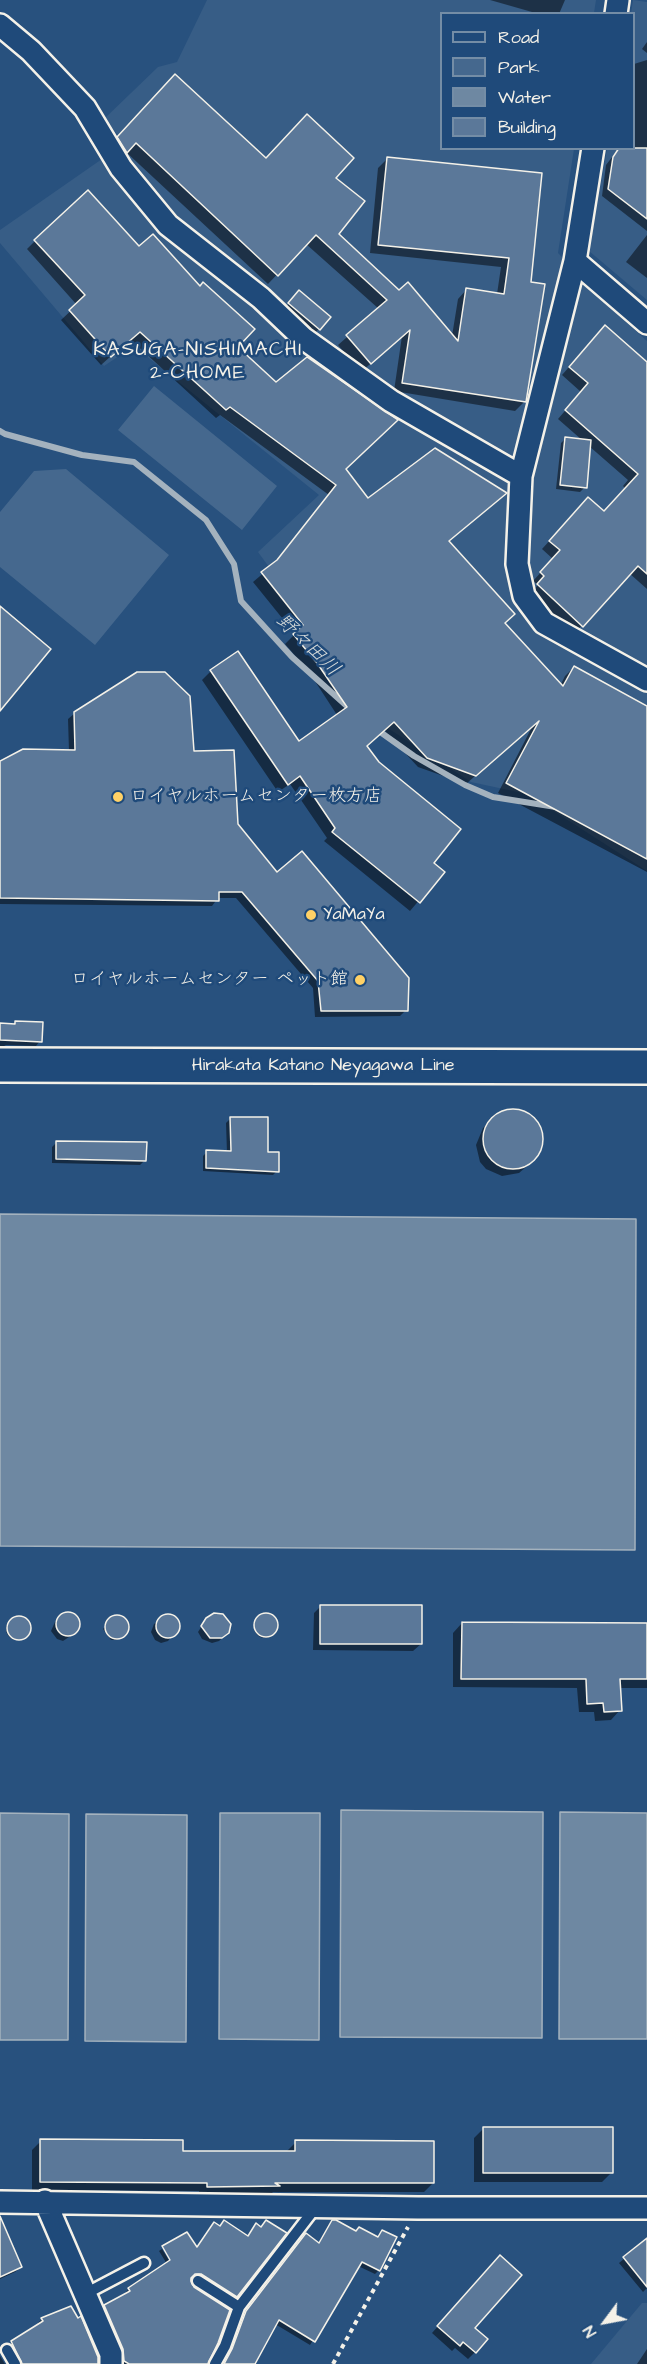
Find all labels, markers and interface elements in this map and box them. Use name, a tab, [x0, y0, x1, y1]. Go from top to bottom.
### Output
legend	[440, 12, 635, 150]
text: Road	[498, 25, 539, 50]
text: Park	[498, 55, 540, 80]
text: Water	[498, 85, 551, 110]
text: Building	[498, 115, 556, 140]
district label: KASUGA-NISHIMACHI 2-CHOME	[93, 339, 303, 386]
water label: 野々田川	[270, 610, 344, 682]
place label: ロイヤルホームセンター枚方店	[130, 786, 382, 808]
marker: ロイヤルホームセンター枚方店	[111, 790, 125, 804]
place label: YaMaYa	[323, 904, 385, 926]
marker: YaMaYa	[304, 908, 318, 922]
place label: ロイヤルホームセンター ペット館	[71, 969, 348, 991]
marker: ロイヤルホームセンター ペット館	[353, 973, 367, 987]
street label: Hirakata Katano Neyagawa Line	[192, 1055, 454, 1077]
north arrow	[575, 2292, 635, 2352]
text: N	[578, 2321, 602, 2342]

